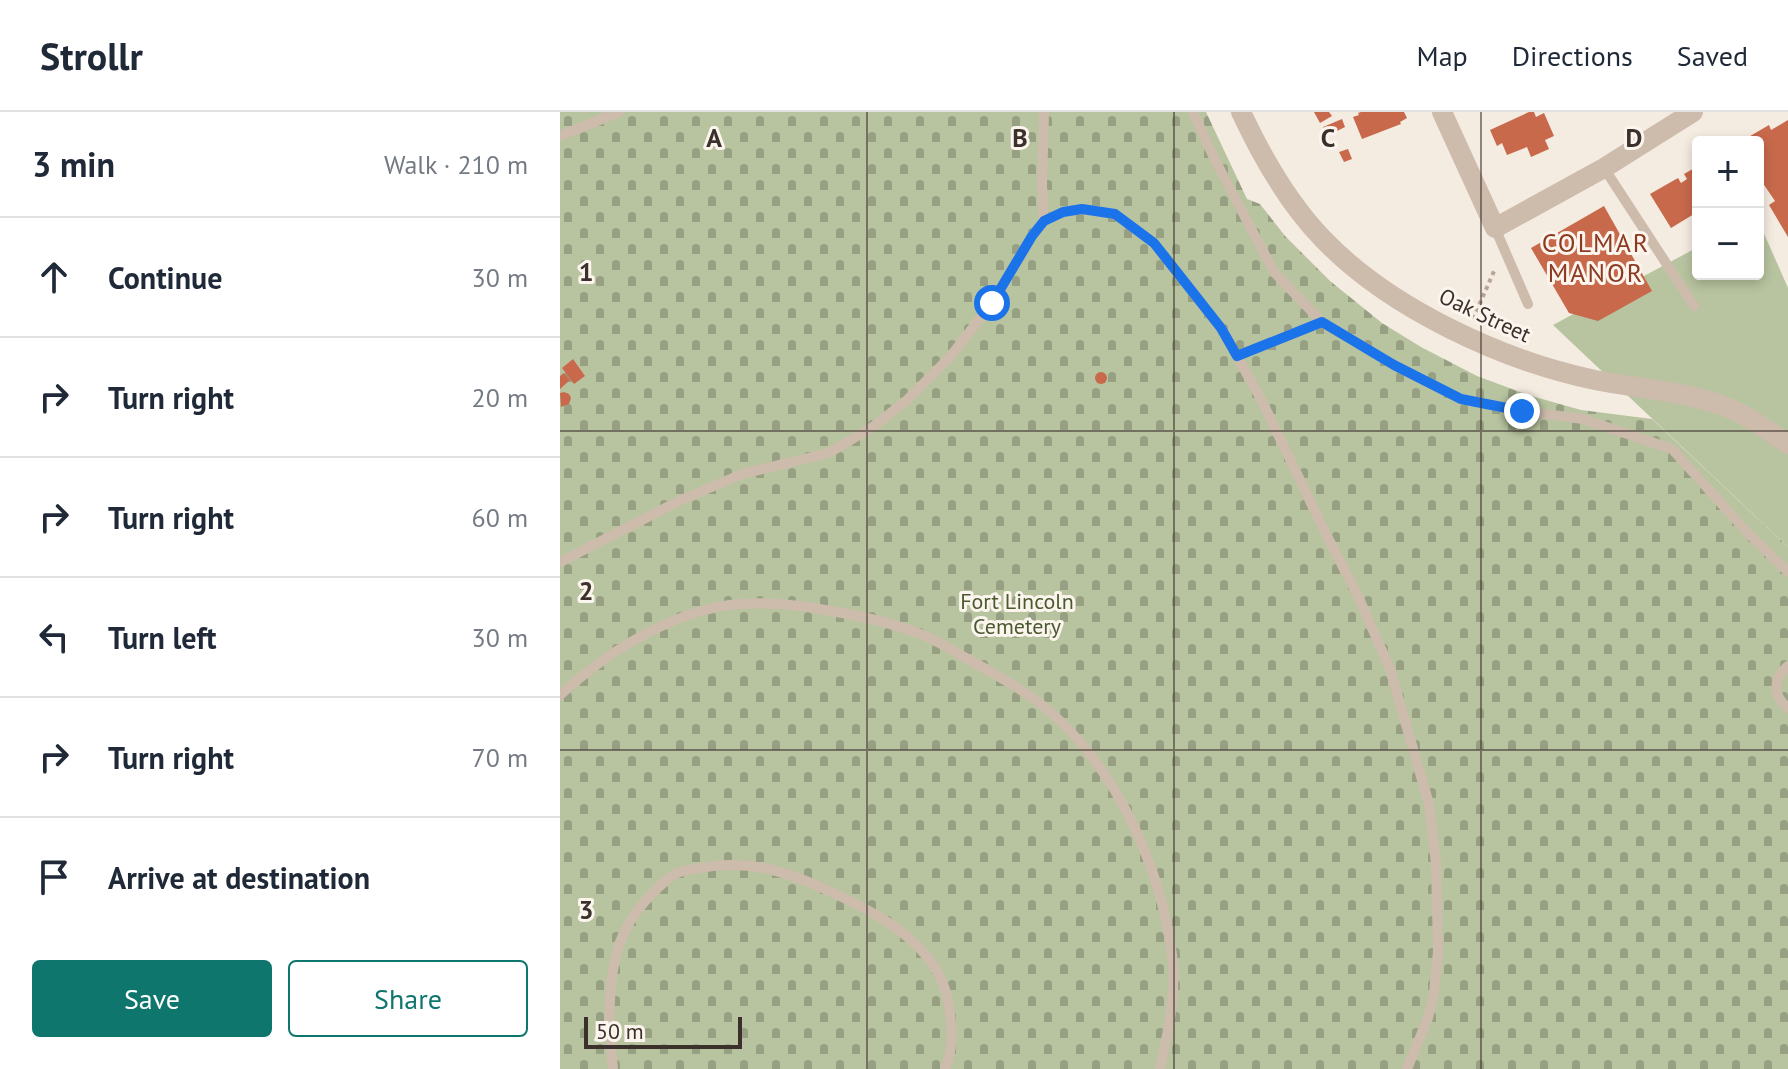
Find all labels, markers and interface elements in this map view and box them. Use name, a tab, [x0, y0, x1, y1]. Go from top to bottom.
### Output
text: Strollr	[40, 31, 143, 80]
text: Map	[1417, 37, 1468, 74]
text: Directions	[1512, 37, 1633, 74]
text: Saved	[1677, 37, 1748, 74]
text: A	[706, 121, 722, 154]
text: B	[1012, 121, 1028, 154]
text: C	[1321, 121, 1335, 154]
text: D	[1626, 121, 1642, 154]
map controls	[1692, 136, 1764, 280]
button: +	[1692, 136, 1764, 208]
text: 3 min	[32, 142, 115, 186]
text: Walk · 210 m	[384, 148, 528, 181]
button: −	[1692, 208, 1764, 280]
district label: COLMAR MANOR	[1542, 226, 1650, 289]
icon: ahead	[32, 255, 76, 299]
text: 1	[579, 255, 593, 288]
text: Continue	[108, 258, 222, 297]
text: 30 m	[472, 261, 528, 294]
street label: Oak Street	[1435, 282, 1536, 349]
route start	[974, 285, 1010, 321]
icon: right	[32, 375, 76, 419]
text: Turn right	[108, 378, 234, 417]
text: 20 m	[472, 381, 528, 414]
route end	[1504, 393, 1540, 429]
icon: right	[32, 495, 76, 539]
text: Turn right	[108, 498, 234, 537]
text: 60 m	[472, 501, 528, 534]
text: 2	[579, 574, 593, 607]
park label: Fort Lincoln Cemetery	[960, 587, 1074, 640]
icon: left	[32, 615, 76, 659]
text: Turn left	[108, 618, 216, 657]
text: 30 m	[472, 621, 528, 654]
icon: right	[32, 735, 76, 779]
text: Turn right	[108, 738, 234, 777]
text: 70 m	[472, 741, 528, 774]
icon: arrive	[32, 855, 76, 899]
text: Arrive at destination	[108, 858, 370, 897]
text: 3	[579, 893, 593, 926]
button: Save	[32, 960, 272, 1037]
button: Share	[288, 960, 528, 1037]
scale bar	[584, 1013, 742, 1049]
text: 50 m	[596, 1017, 644, 1045]

